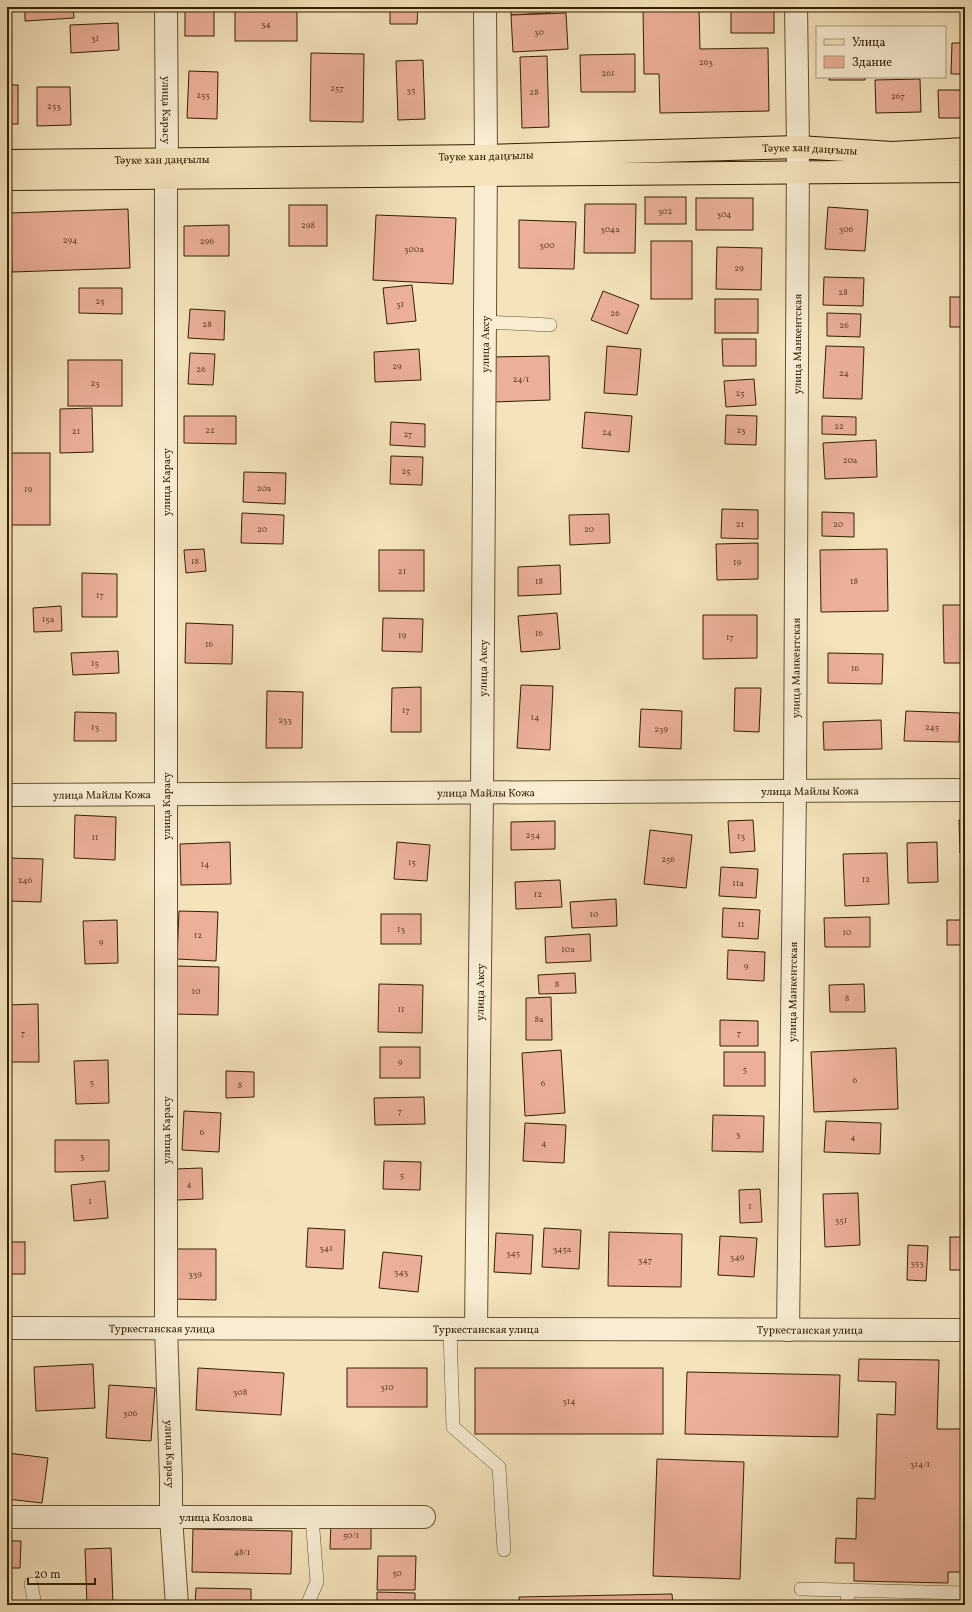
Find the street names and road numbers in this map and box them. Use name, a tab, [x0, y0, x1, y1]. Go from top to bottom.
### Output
street label: улица Карасу	[157, 76, 173, 144]
street label: Тәуке хан даңғылы	[762, 141, 858, 160]
street label: Тәуке хан даңғылы	[438, 149, 534, 165]
street label: Тәуке хан даңғылы	[114, 153, 210, 169]
street label: улица Манкентская	[791, 294, 806, 394]
street label: улица Аксу	[479, 315, 494, 373]
street label: улица Карасу	[160, 448, 175, 516]
street label: улица Манкентская	[789, 618, 805, 718]
street label: улица Аксу	[477, 639, 492, 697]
street label: улица Карасу	[160, 772, 175, 840]
street label: улица Майлы Кожа	[761, 785, 860, 800]
street label: улица Майлы Кожа	[437, 786, 536, 802]
street label: улица Майлы Кожа	[53, 788, 152, 804]
street label: улица Манкентская	[786, 941, 802, 1042]
street label: улица Аксу	[473, 963, 489, 1021]
street label: улица Карасу	[160, 1096, 175, 1164]
street label: Туркестанская улица	[109, 1322, 216, 1337]
street label: Туркестанская улица	[433, 1323, 540, 1338]
street label: Туркестанская улица	[757, 1324, 864, 1339]
street label: улица Карасу	[160, 1420, 177, 1488]
street label: улица Козлова	[179, 1511, 253, 1526]

